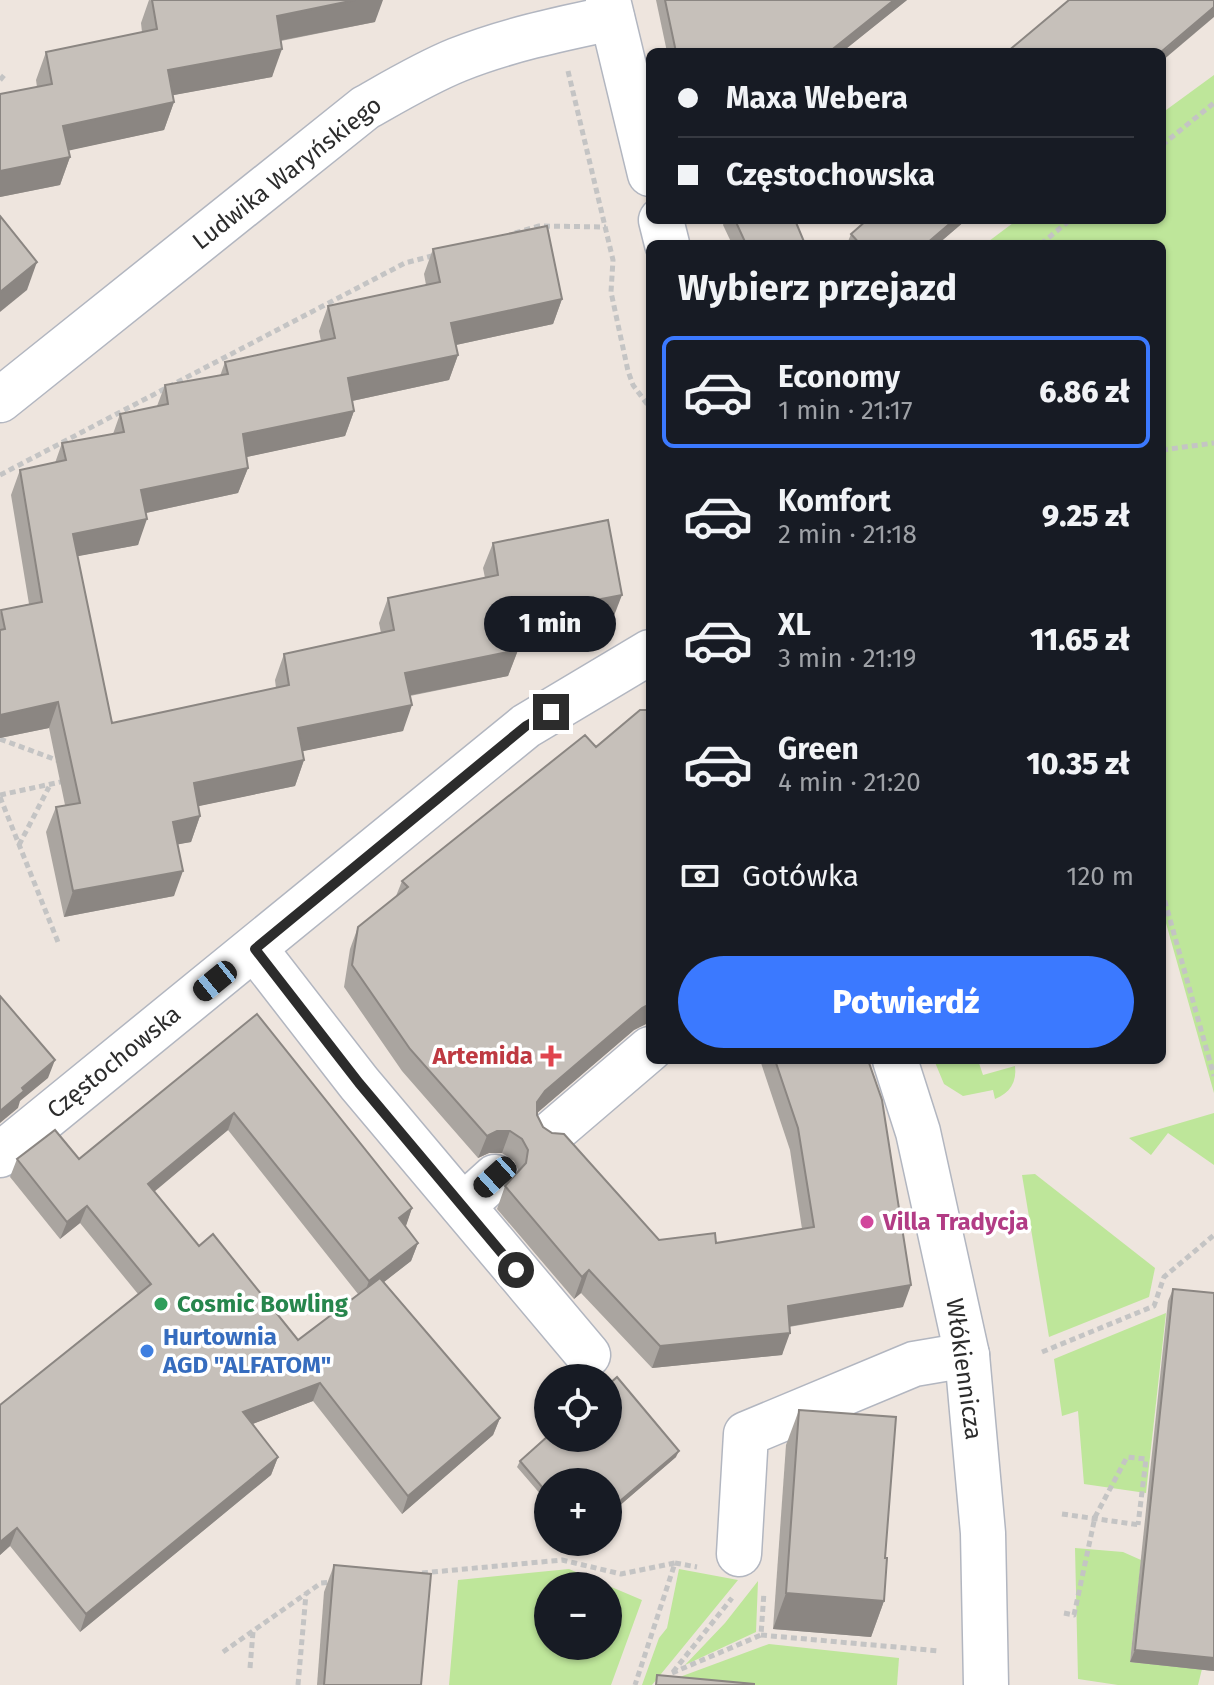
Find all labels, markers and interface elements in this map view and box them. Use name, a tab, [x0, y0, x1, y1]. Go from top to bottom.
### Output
text: Maxa Webera	[726, 80, 908, 116]
street label: Ludwika Waryńskiego	[187, 91, 387, 255]
text: Częstochowska	[726, 157, 935, 193]
text: Wybierz przejazd	[678, 266, 957, 310]
icon: car	[682, 356, 754, 428]
text: Economy	[778, 359, 900, 395]
text: 6.86 zł	[1039, 374, 1130, 410]
text: 1 min · 21:17	[778, 395, 913, 426]
icon: car	[682, 480, 754, 552]
text: Komfort	[778, 483, 891, 519]
text: 9.25 zł	[1042, 498, 1130, 534]
text: 2 min · 21:18	[778, 519, 917, 550]
callout: 1 min	[485, 596, 617, 652]
icon: car	[682, 604, 754, 676]
text: XL	[778, 607, 811, 643]
text: 1 min	[519, 608, 581, 639]
text: 11.65 zł	[1030, 622, 1130, 658]
text: 3 min · 21:19	[778, 643, 916, 674]
route end	[533, 694, 569, 730]
icon: car	[682, 728, 754, 800]
text: Green	[778, 731, 859, 767]
text: 10.35 zł	[1027, 746, 1130, 782]
text: 4 min · 21:20	[778, 767, 921, 798]
icon: cash	[678, 854, 722, 898]
text: Gotówka	[742, 858, 859, 894]
text: 120 m	[1066, 861, 1134, 892]
button: Potwierdź	[678, 956, 1134, 1048]
car	[189, 957, 241, 1005]
street label: Częstochowska	[42, 1000, 186, 1124]
place label: Artemida	[432, 1042, 533, 1070]
marker: Artemida	[540, 1045, 562, 1067]
car	[469, 1152, 521, 1202]
place label: Villa Tradycja	[882, 1208, 1029, 1236]
marker: Villa Tradycja	[858, 1213, 876, 1231]
route start	[498, 1252, 534, 1288]
place label: Cosmic Bowling	[177, 1290, 349, 1318]
marker: Cosmic Bowling	[152, 1295, 170, 1313]
street label: Włókiennicza	[940, 1296, 988, 1442]
place label: Hurtownia AGD "ALFATOM"	[162, 1323, 331, 1379]
marker: Hurtownia AGD "ALFATOM"	[138, 1342, 156, 1360]
map controls	[534, 1364, 622, 1660]
button: locate	[534, 1364, 622, 1452]
button: +	[534, 1468, 622, 1556]
button: −	[534, 1572, 622, 1660]

